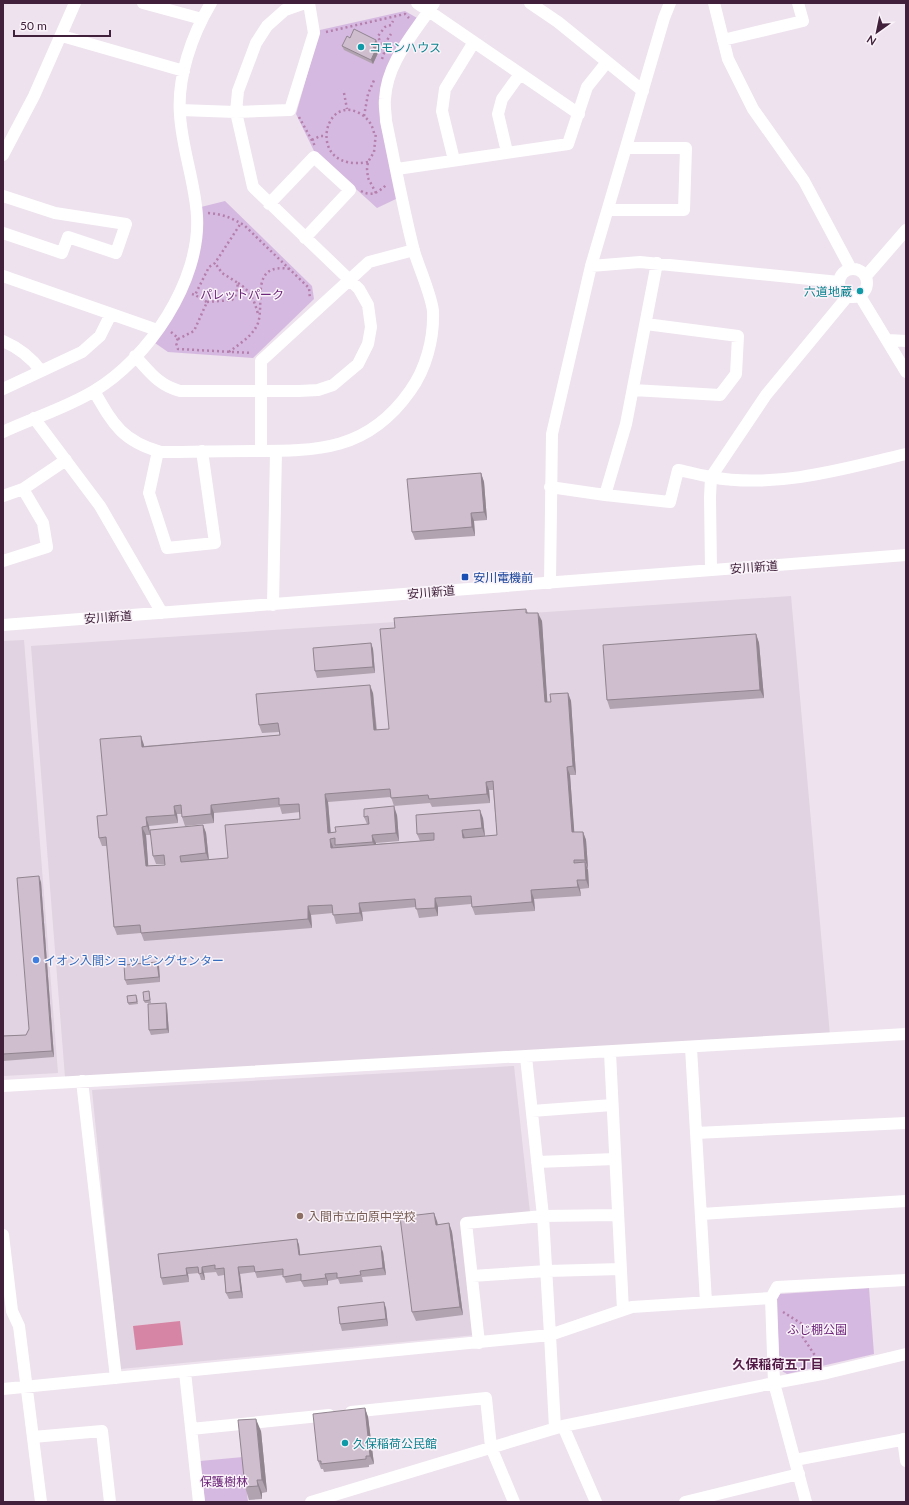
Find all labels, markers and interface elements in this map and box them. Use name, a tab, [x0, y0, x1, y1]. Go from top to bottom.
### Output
scale bar	[14, 12, 110, 38]
north arrow	[857, 12, 897, 52]
text: 50 m	[20, 18, 47, 33]
text: N	[864, 33, 878, 49]
place label: コモンハウス	[369, 40, 441, 55]
marker: コモンハウス	[356, 42, 366, 52]
place label: 六道地蔵	[804, 284, 852, 299]
marker: 六道地蔵	[855, 286, 865, 296]
park label: パレットパーク	[200, 287, 284, 302]
street label: 安川新道	[730, 558, 778, 576]
place label: 安川電機前	[473, 570, 533, 585]
marker: 安川電機前	[460, 572, 470, 582]
street label: 安川新道	[406, 582, 456, 602]
street label: 安川新道	[84, 608, 132, 626]
place label: イオン入間ショッピングセンター	[44, 953, 224, 968]
marker: イオン入間ショッピングセンター	[31, 955, 41, 965]
place label: 入間市立向原中学校	[308, 1209, 416, 1224]
marker: 入間市立向原中学校	[295, 1211, 305, 1221]
park label: ふじ棚公園	[787, 1322, 847, 1337]
district label: 久保稲荷五丁目	[732, 1356, 824, 1372]
place label: 久保稲荷公民館	[353, 1436, 437, 1451]
marker: 久保稲荷公民館	[340, 1438, 350, 1448]
park label: 保護樹林	[200, 1474, 248, 1489]

